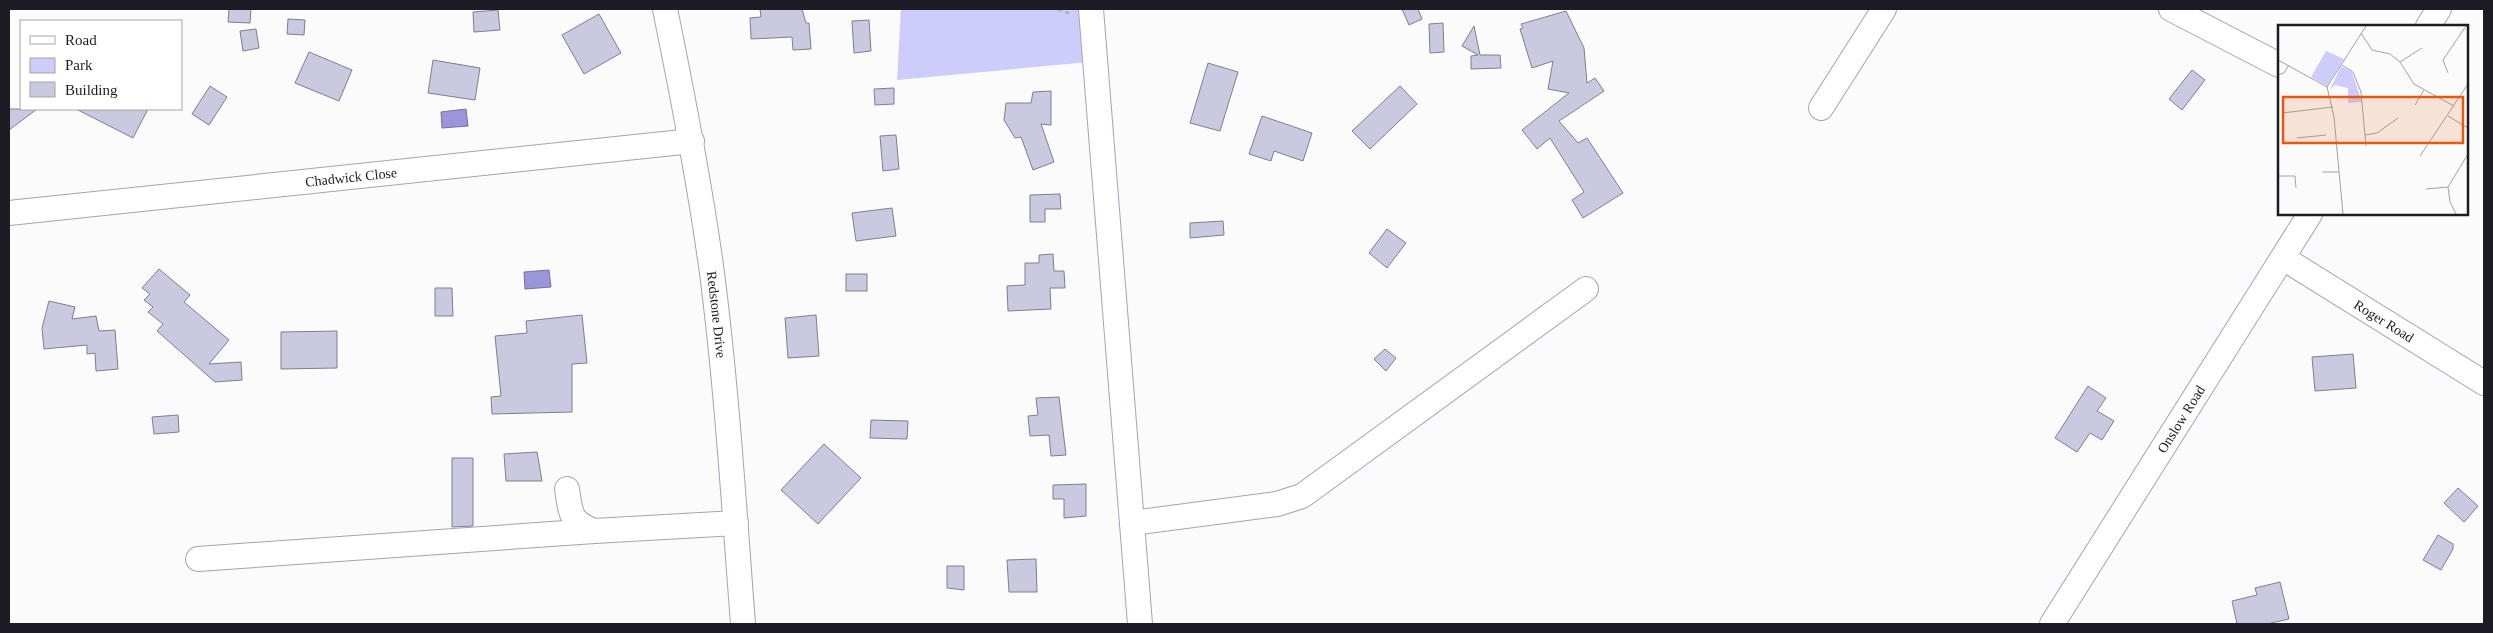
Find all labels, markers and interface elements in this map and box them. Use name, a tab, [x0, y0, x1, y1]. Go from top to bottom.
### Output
legend	[20, 20, 182, 110]
inset map	[2278, 25, 2468, 215]
text: Road	[65, 32, 97, 48]
text: Park	[65, 57, 93, 73]
text: Building	[65, 82, 118, 98]
street label: Chadwick Close	[305, 165, 398, 190]
street label: Redstone Drive	[704, 270, 729, 359]
street label: Roger Road	[2351, 297, 2416, 345]
street label: Onslow Road	[2155, 383, 2208, 456]

